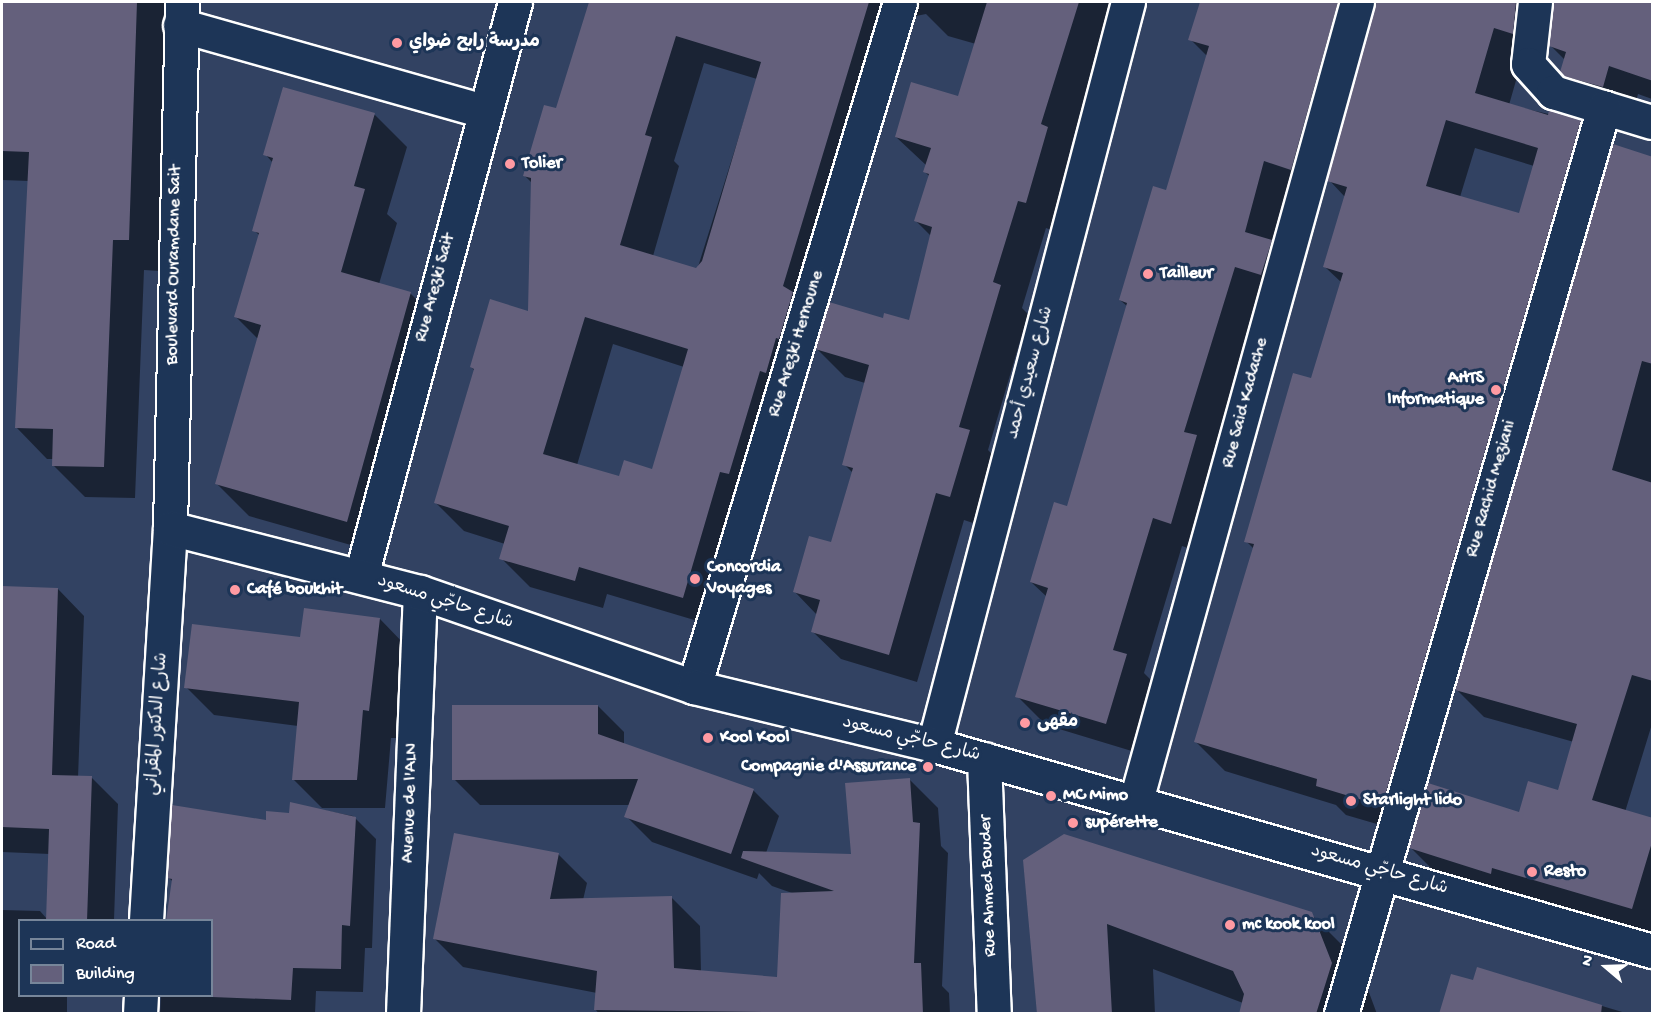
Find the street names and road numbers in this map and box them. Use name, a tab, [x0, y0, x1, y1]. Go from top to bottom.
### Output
street label: Boulevard Ouramdane Sait	[162, 165, 188, 365]
street label: Rue Arezki Sait	[411, 231, 461, 345]
street label: Rue Arezki Hernoune	[764, 268, 830, 420]
street label: شارع سعيدي أحمد	[1003, 304, 1059, 442]
street label: Rue Said Kadache	[1218, 335, 1274, 471]
street label: Rue Rachid Meziani	[1462, 418, 1522, 560]
street label: شارع حاجّي مسعود	[374, 571, 516, 635]
street label: شارع الدكتور المقراني	[142, 652, 174, 796]
street label: شارع حاجّي مسعود	[840, 712, 982, 768]
street label: Avenue de l'ALN	[398, 743, 424, 863]
street label: Rue Ahmed Bouder	[976, 815, 1002, 957]
street label: شارع حاجّي مسعود	[1308, 841, 1450, 901]

